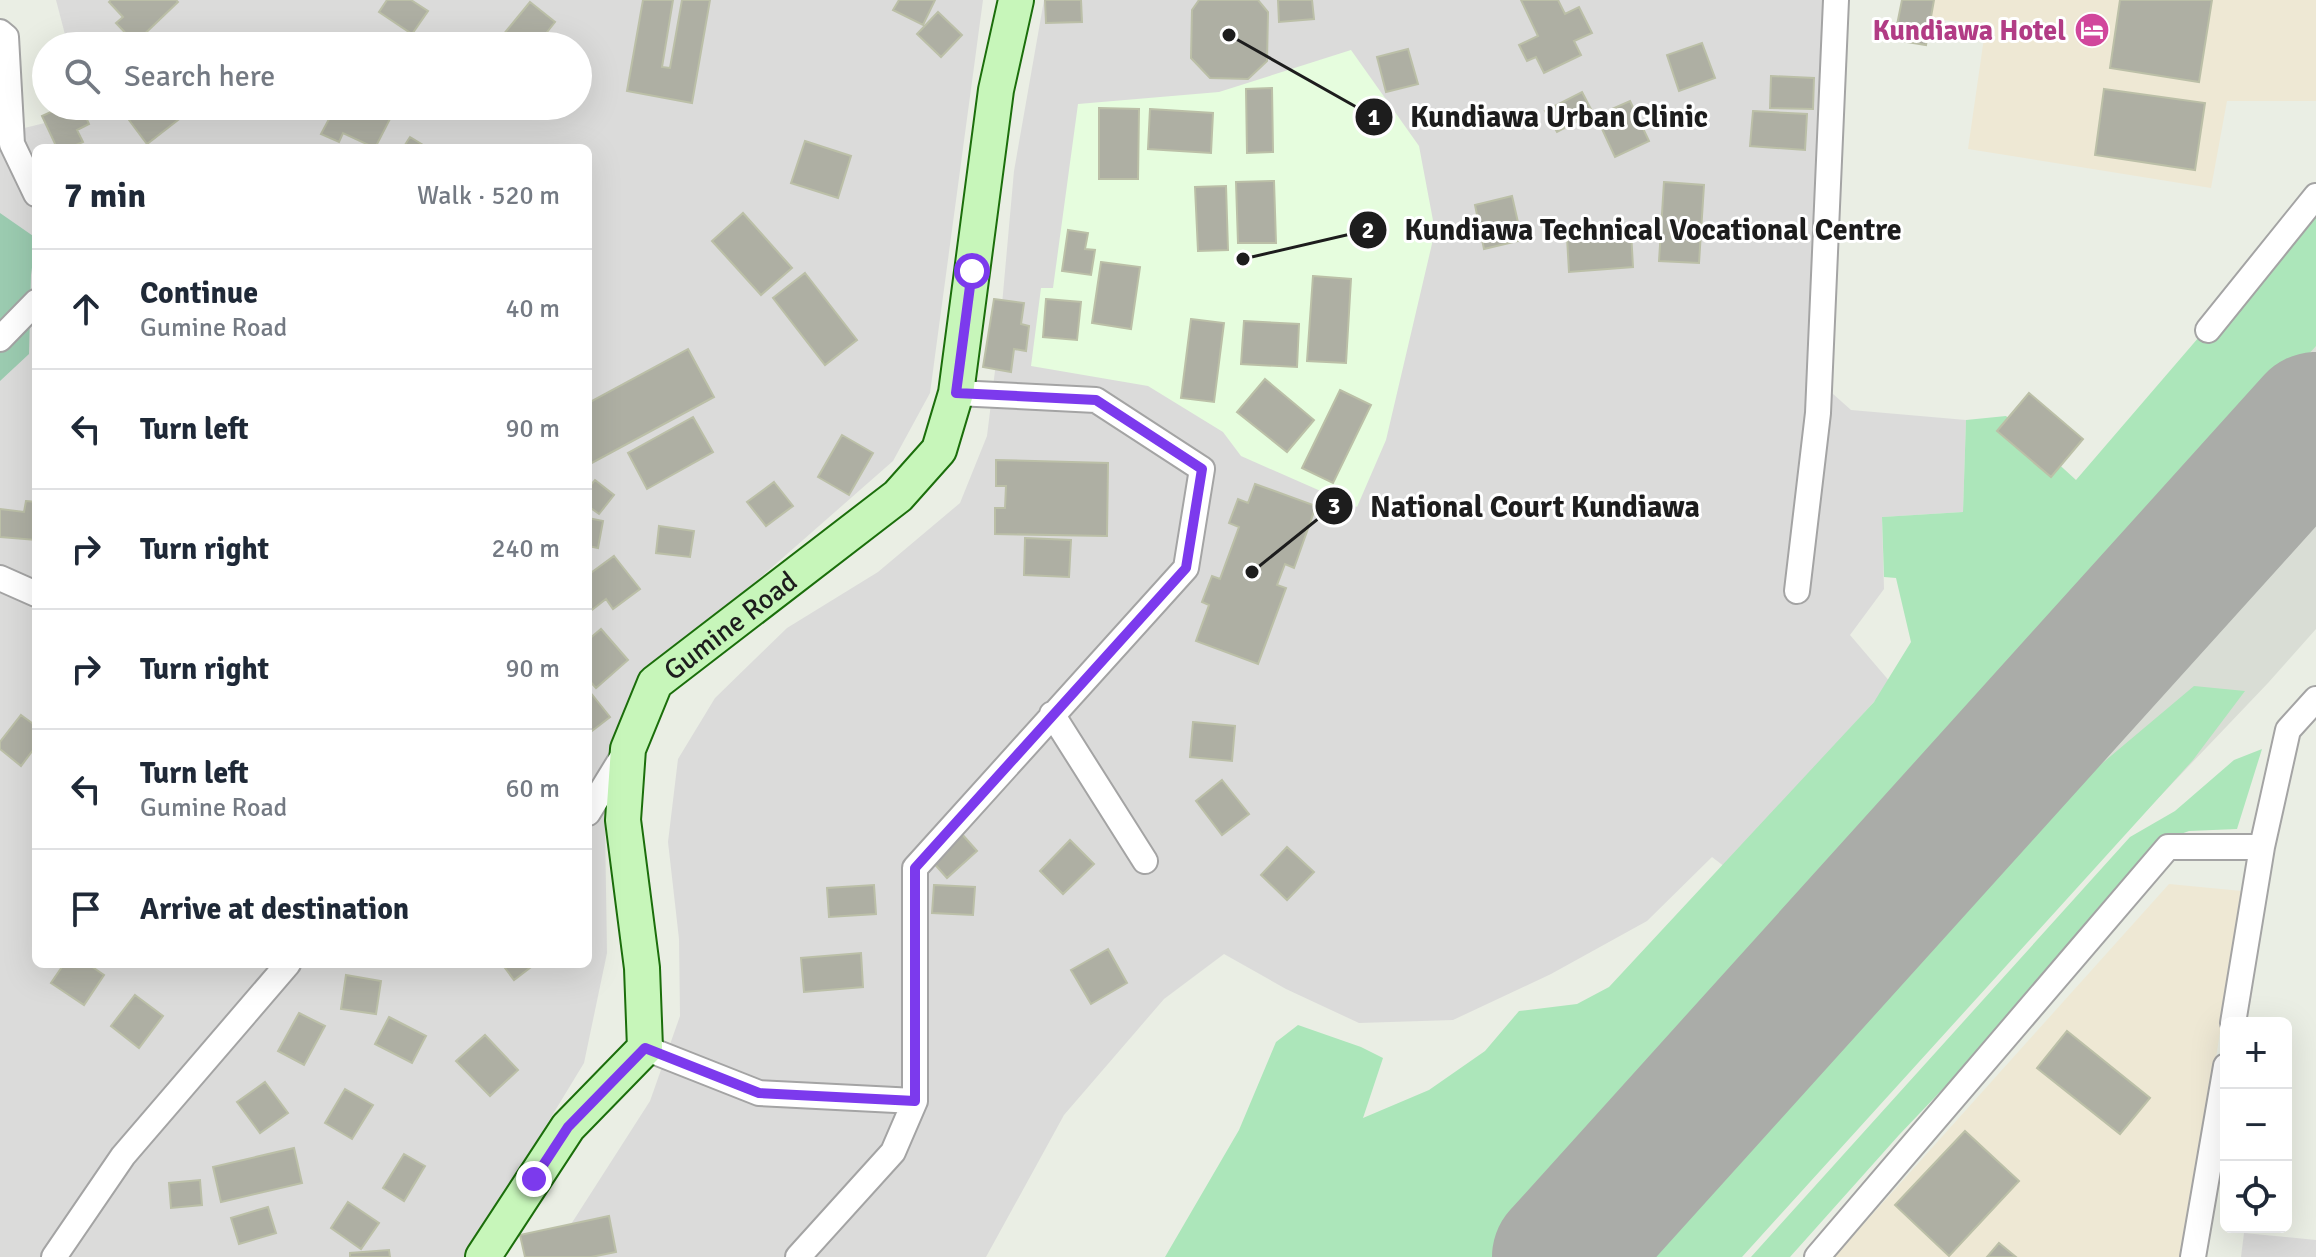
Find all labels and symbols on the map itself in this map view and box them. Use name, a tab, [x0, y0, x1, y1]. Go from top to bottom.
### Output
hotel icon: Kundiawa Hotel	[2073, 11, 2111, 49]
place label: Kundiawa Hotel	[1873, 14, 2066, 48]
callout: Kundiawa Urban Clinic	[1354, 90, 1724, 144]
text: Kundiawa Urban Clinic	[1410, 99, 1708, 136]
text: 1	[1368, 102, 1381, 132]
callout: Kundiawa Technical Vocational Centre	[1348, 203, 1917, 257]
text: Kundiawa Technical Vocational Centre	[1404, 212, 1902, 249]
text: 2	[1362, 215, 1374, 245]
route start	[954, 253, 990, 289]
callout: National Court Kundiawa	[1314, 479, 1716, 533]
text: National Court Kundiawa	[1370, 489, 1700, 526]
text: 3	[1328, 491, 1340, 521]
street label: Gumine Road	[657, 564, 804, 688]
route end	[516, 1161, 552, 1197]

